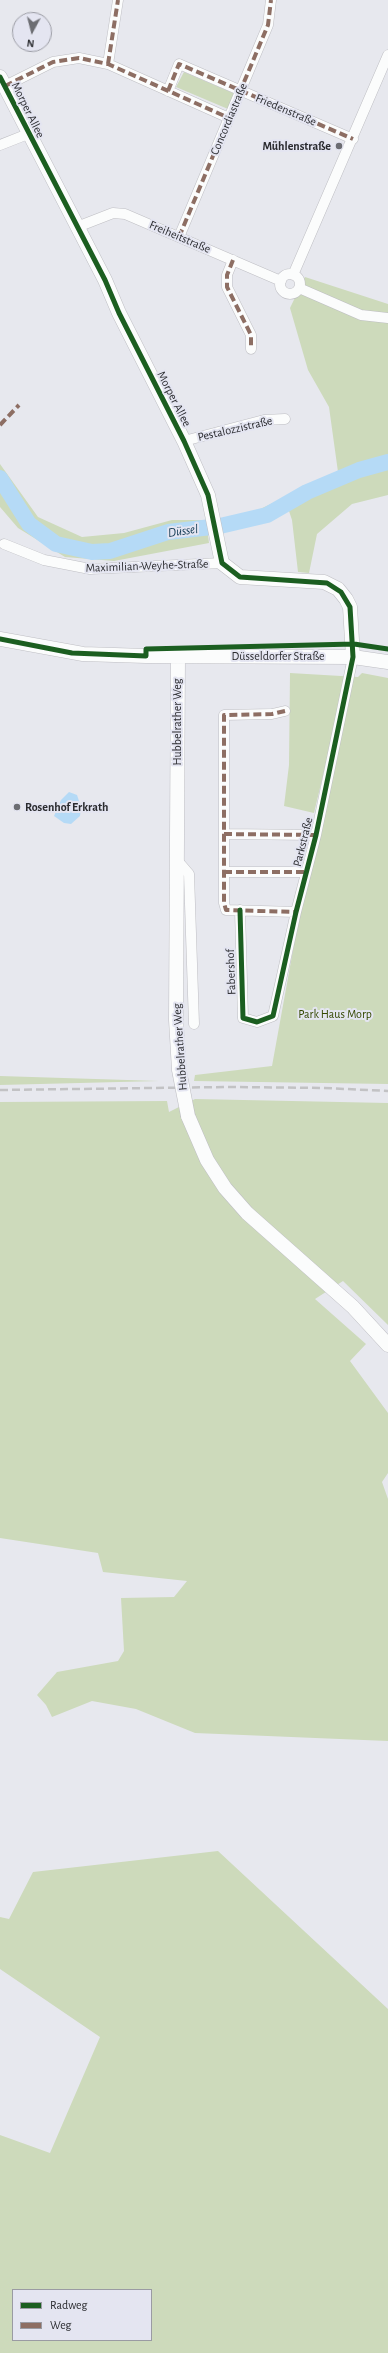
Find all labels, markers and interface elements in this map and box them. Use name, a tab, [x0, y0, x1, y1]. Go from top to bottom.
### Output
north arrow	[12, 12, 52, 52]
text: N	[26, 37, 35, 49]
street label: Morper Allee	[8, 80, 48, 140]
street label: Concordiastraße	[207, 81, 251, 157]
street label: Friedenstraße	[253, 91, 319, 129]
place label: Mühlenstraße	[262, 139, 331, 153]
marker: Mühlenstraße	[334, 141, 344, 151]
street label: Freiheitstraße	[147, 218, 213, 256]
street label: Morper Allee	[154, 369, 194, 429]
street label: Pestalozzistraße	[196, 413, 274, 445]
water label: Düssel	[167, 521, 199, 541]
street label: Maximilian-Weyhe-Straße	[85, 557, 209, 575]
street label: Düsseldorfer Straße	[232, 649, 324, 663]
street label: Hubbelrather Weg	[170, 678, 184, 766]
place label: Rosenhof Erkrath	[25, 800, 108, 814]
marker: Rosenhof Erkrath	[12, 802, 22, 812]
street label: Parkstraße	[290, 816, 316, 868]
street label: Fabershof	[223, 949, 239, 995]
street label: Hubbelrather Weg	[170, 1003, 190, 1091]
park label: Park Haus Morp	[298, 1007, 372, 1021]
legend	[12, 2289, 152, 2341]
text: Radweg	[50, 2299, 87, 2311]
text: Weg	[50, 2319, 71, 2331]

